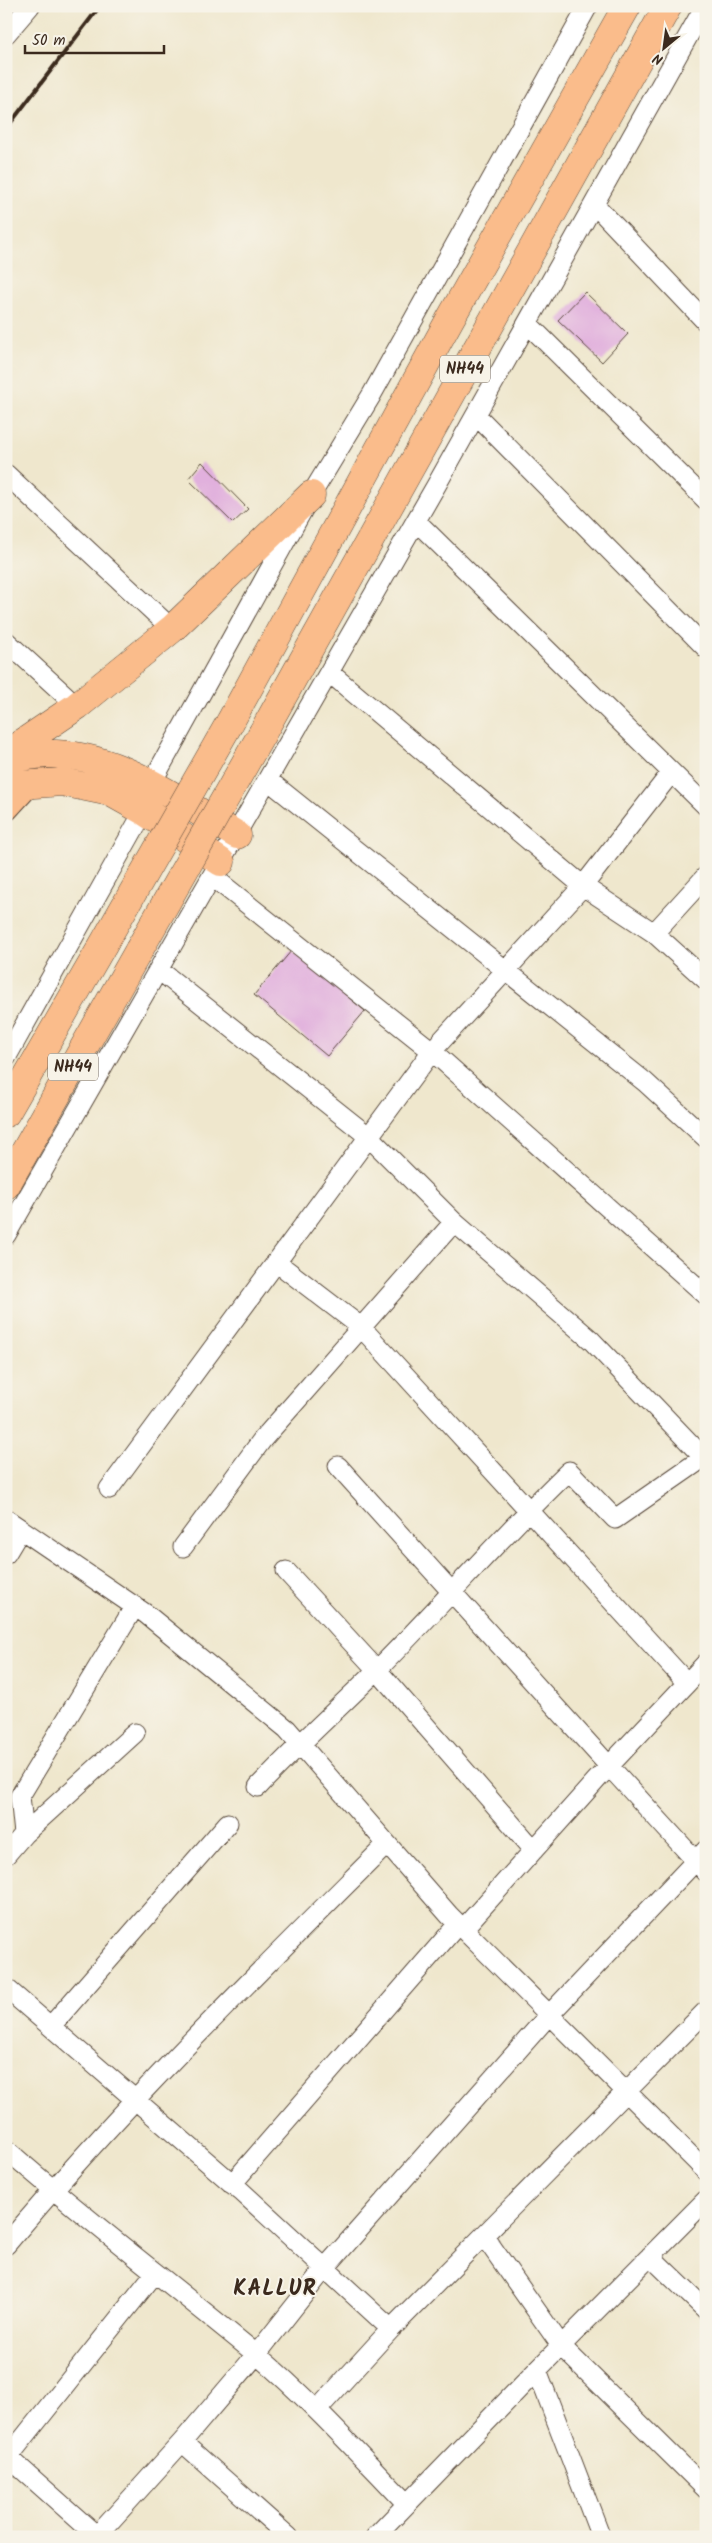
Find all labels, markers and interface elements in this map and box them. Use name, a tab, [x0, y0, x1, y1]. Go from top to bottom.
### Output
scale bar	[25, 22, 164, 54]
north arrow	[640, 22, 690, 72]
text: 50 m	[32, 29, 66, 53]
text: N	[649, 47, 667, 70]
road number: NH44	[440, 356, 490, 382]
road number: NH44	[48, 1054, 98, 1080]
district label: KALLUR	[233, 2272, 317, 2307]

